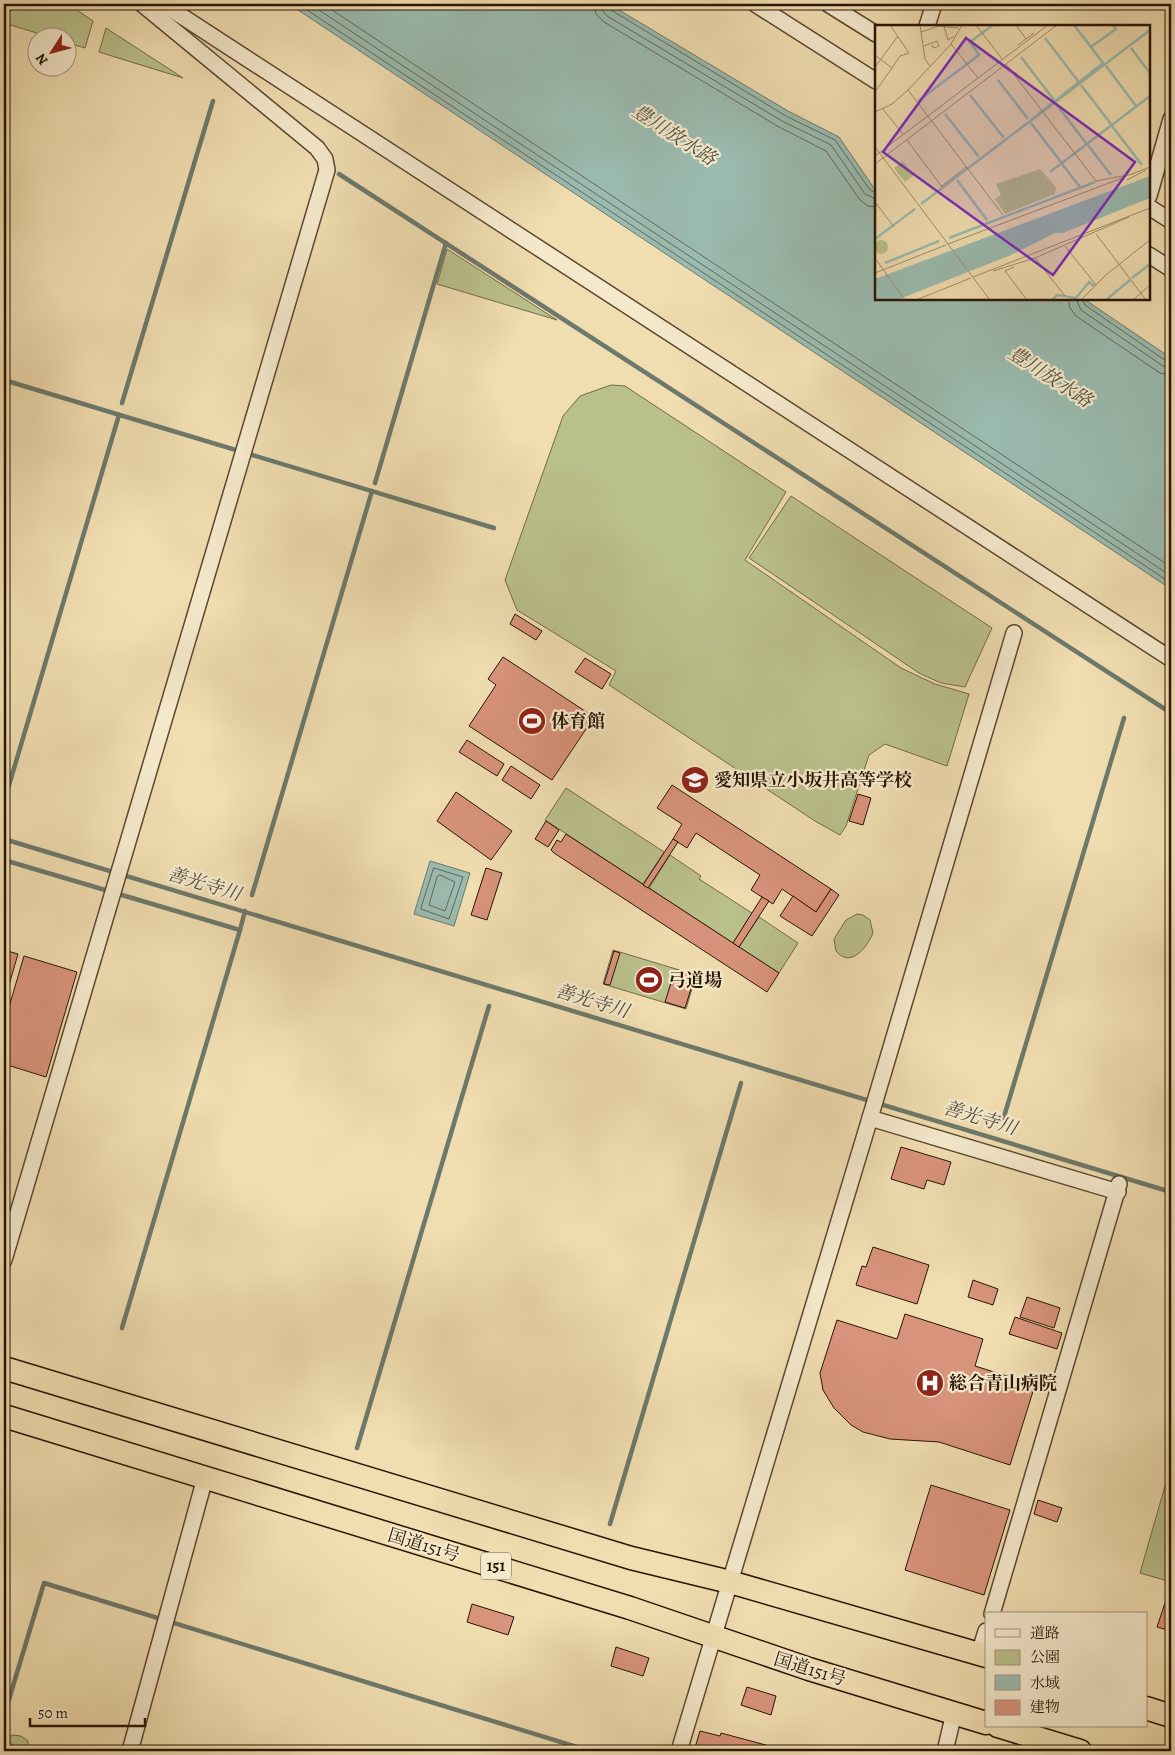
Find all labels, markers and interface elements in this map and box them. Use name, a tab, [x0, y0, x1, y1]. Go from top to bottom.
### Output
inset map	[875, 25, 1150, 300]
north arrow	[28, 28, 78, 78]
text: N	[31, 50, 53, 69]
water label: 豊川放水路	[627, 98, 723, 173]
water label: 豊川放水路	[1003, 340, 1099, 415]
sports icon: 体育館	[517, 706, 547, 736]
place label: 体育館	[551, 709, 605, 733]
school or university icon: 愛知県立小坂井高等学校	[680, 765, 710, 795]
place label: 愛知県立小坂井高等学校	[714, 768, 912, 792]
water label: 善光寺川	[164, 860, 246, 908]
sports icon: 弓道場	[634, 965, 664, 995]
place label: 弓道場	[668, 968, 722, 992]
water label: 善光寺川	[552, 977, 634, 1025]
water label: 善光寺川	[940, 1094, 1022, 1142]
hospital icon: 総合青山病院	[915, 1368, 945, 1398]
place label: 総合青山病院	[949, 1371, 1057, 1395]
street label: 国道151号	[385, 1523, 463, 1567]
road number: 151	[481, 1552, 511, 1580]
legend	[985, 1612, 1148, 1728]
text: 道路	[1030, 1623, 1060, 1643]
street label: 国道151号	[771, 1647, 849, 1691]
text: 公園	[1030, 1647, 1060, 1667]
text: 水域	[1030, 1673, 1060, 1693]
scale bar	[30, 1695, 145, 1727]
text: 建物	[1030, 1697, 1060, 1717]
text: 50 m	[38, 1703, 68, 1723]

